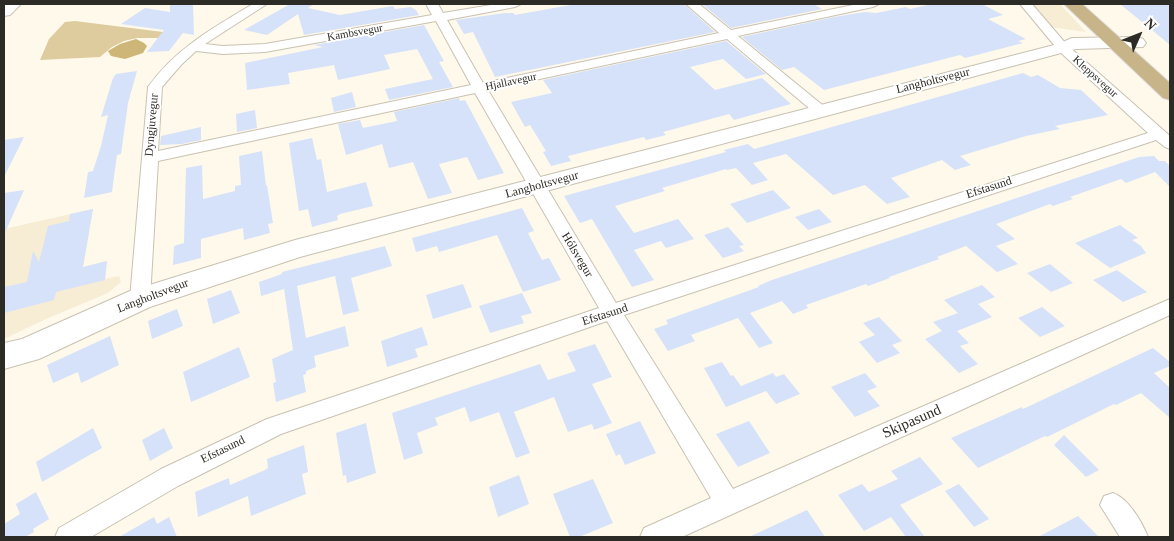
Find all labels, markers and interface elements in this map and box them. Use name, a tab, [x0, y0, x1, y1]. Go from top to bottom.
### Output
north arrow	[1114, 10, 1164, 60]
text: N	[1141, 15, 1159, 33]
street label: Kambsvegur	[326, 22, 384, 44]
street label: Kleppsvegur	[1070, 53, 1120, 101]
street label: Langholtsvegur	[895, 65, 971, 97]
street label: Hjallavegur	[484, 70, 538, 94]
street label: Dyngjuvegur	[142, 93, 162, 157]
street label: Langholtsvegur	[504, 168, 580, 202]
street label: Efstasund	[964, 174, 1014, 202]
street label: Hólsvegur	[558, 230, 596, 280]
street label: Langholtsvegur	[115, 276, 191, 316]
street label: Efstasund	[580, 301, 630, 329]
street label: Skipasund	[880, 401, 944, 443]
street label: Efstasund	[199, 433, 247, 467]

